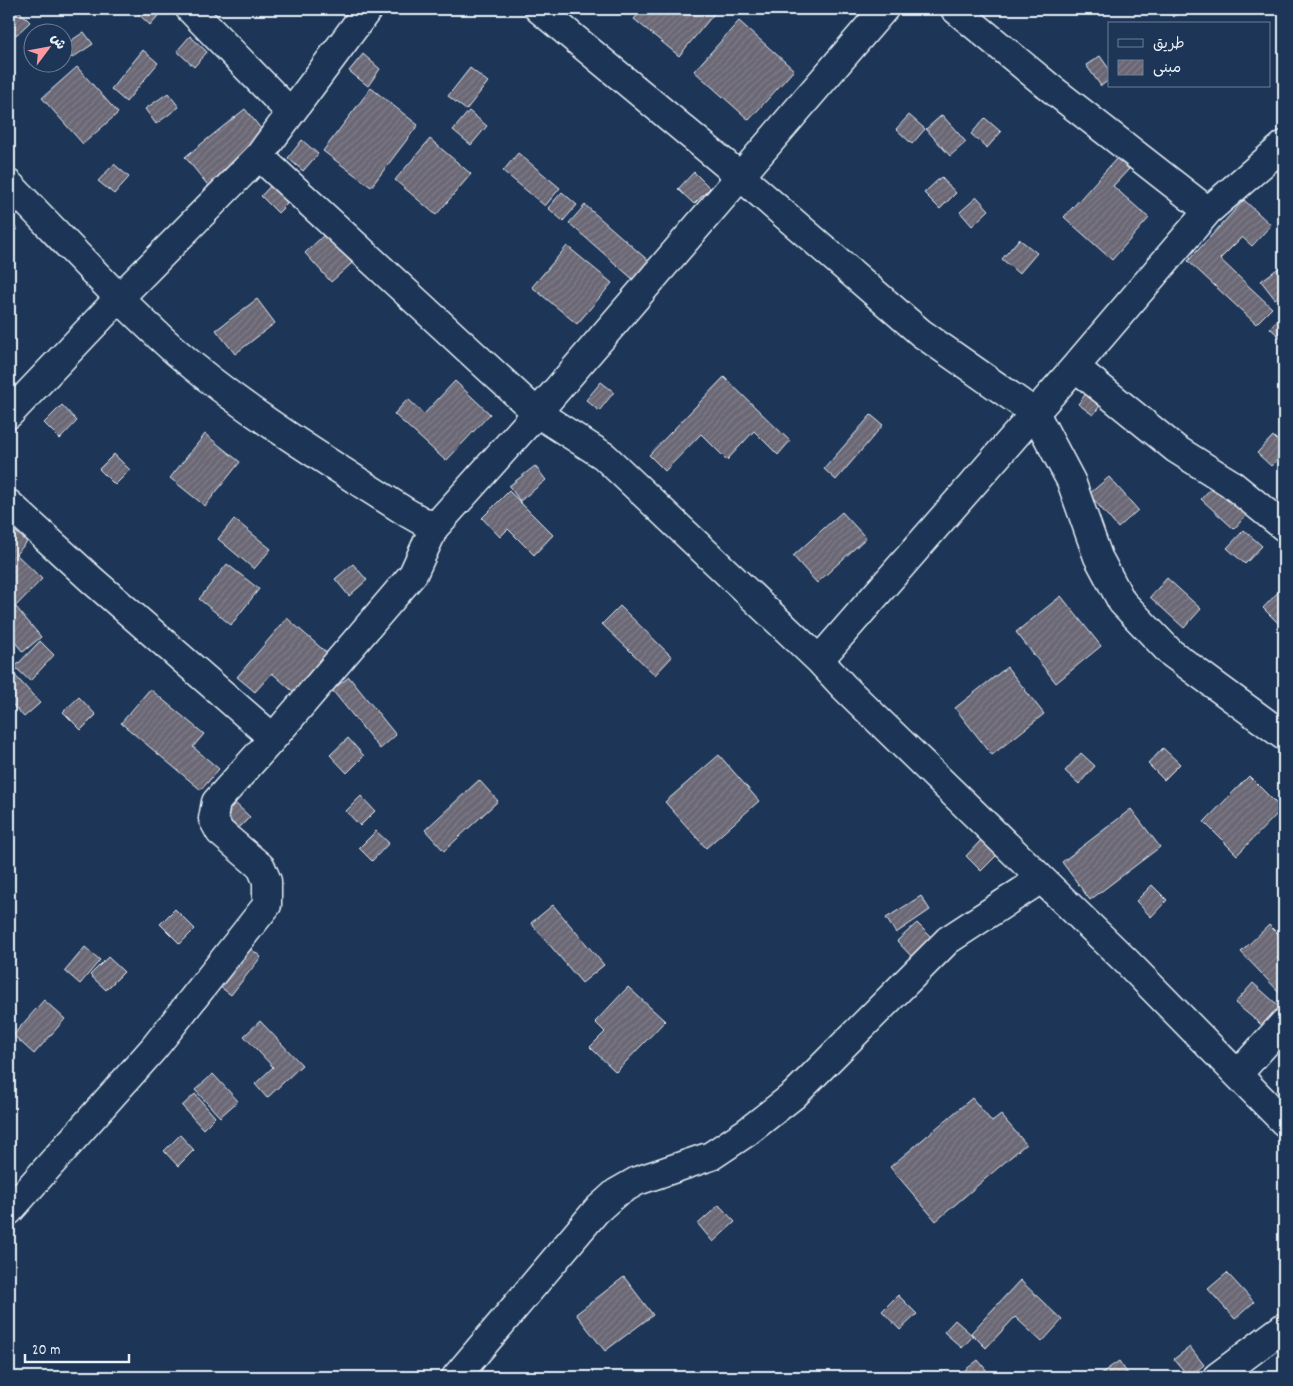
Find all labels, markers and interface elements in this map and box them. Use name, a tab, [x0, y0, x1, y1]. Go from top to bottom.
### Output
north arrow	[22, 22, 72, 72]
legend	[1108, 22, 1270, 88]
text: ش	[45, 30, 70, 54]
text: طريق	[1153, 34, 1185, 56]
text: مبنى	[1153, 58, 1181, 80]
scale bar	[25, 1331, 129, 1363]
text: 20 m	[32, 1340, 60, 1362]

